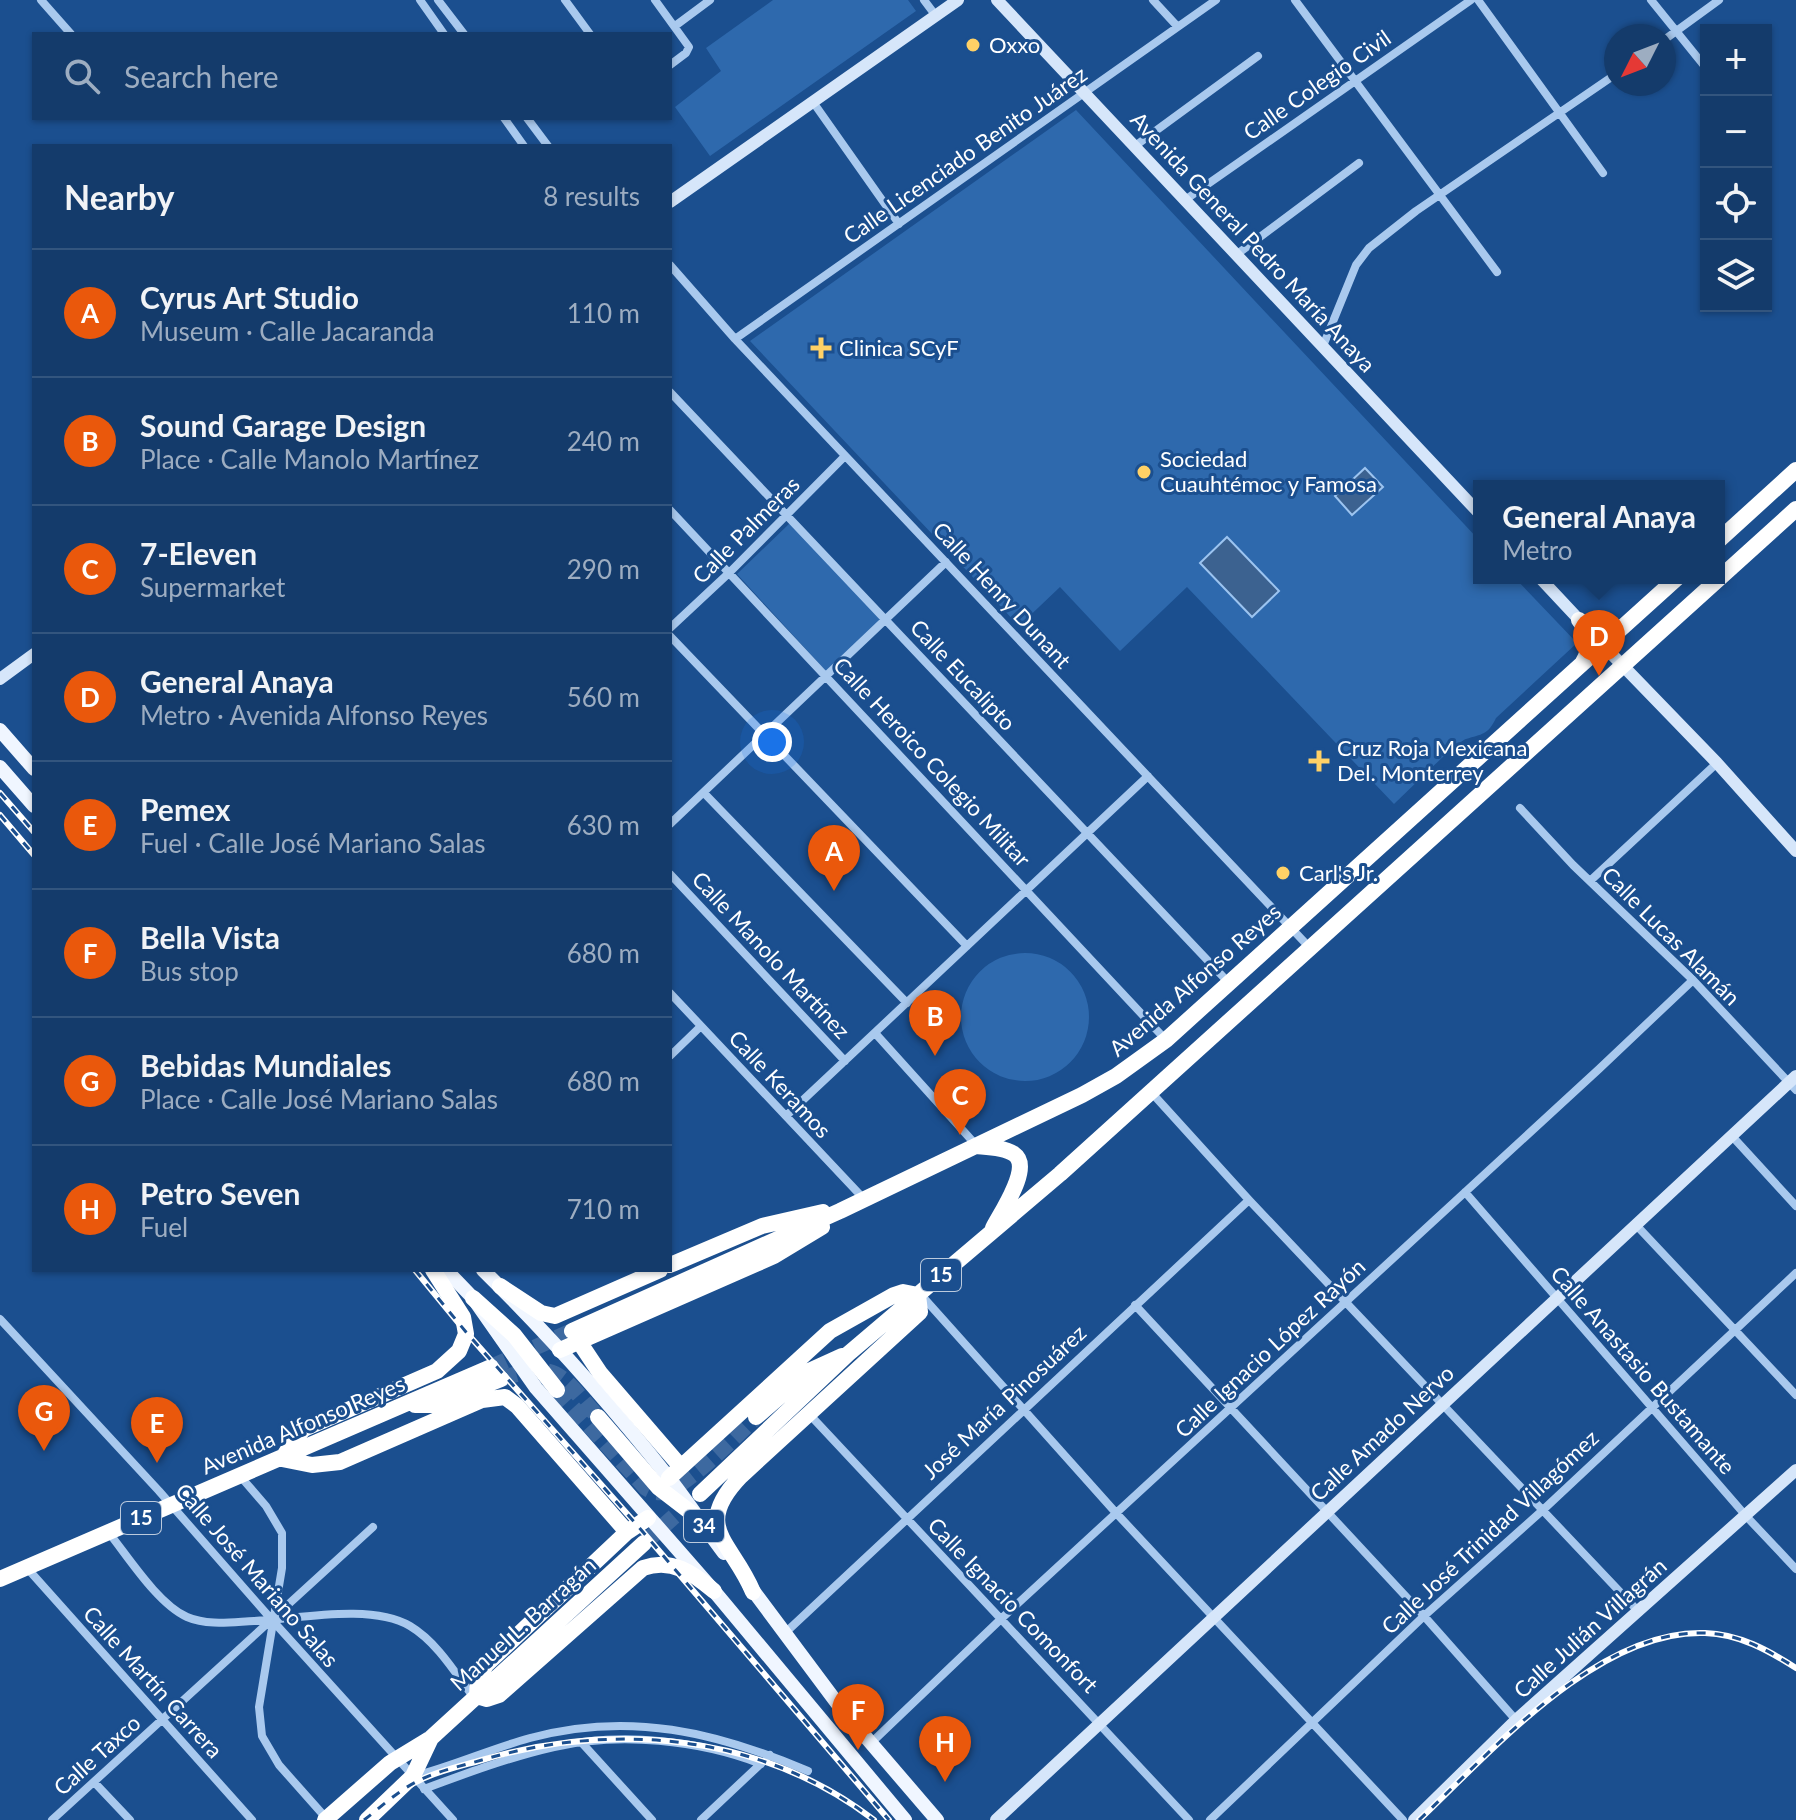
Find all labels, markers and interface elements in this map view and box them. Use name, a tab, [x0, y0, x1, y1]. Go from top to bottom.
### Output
street label: Calle Colegio Civil	[1238, 24, 1396, 145]
north arrow	[1604, 24, 1676, 96]
map controls	[1700, 24, 1772, 312]
button: +	[1700, 24, 1772, 96]
place label: Oxxo	[989, 31, 1040, 58]
search box	[32, 32, 672, 120]
marker: Oxxo	[964, 36, 982, 54]
icon: search	[60, 54, 104, 98]
text: Search here	[124, 58, 279, 94]
street label: Calle Licenciado Benito Juárez	[838, 60, 1092, 249]
button: −	[1700, 96, 1772, 168]
street label: Avenida General Pedro María Anaya	[1125, 106, 1381, 378]
button: locate	[1700, 168, 1772, 240]
text: Nearby	[64, 176, 175, 217]
text: 8 results	[543, 180, 640, 212]
button: layers	[1700, 240, 1772, 312]
text: Cyrus Art Studio	[140, 279, 359, 315]
text: A	[81, 297, 99, 329]
text: 110 m	[567, 297, 640, 329]
text: Museum · Calle Jacaranda	[140, 315, 434, 347]
place label: Clinica SCyF	[839, 334, 959, 361]
marker: Clinica SCyF	[810, 337, 832, 359]
text: Sound Garage Design	[140, 407, 426, 443]
text: B	[81, 425, 99, 457]
text: 240 m	[567, 425, 640, 457]
text: Place · Calle Manolo Martínez	[140, 443, 479, 475]
place label: Sociedad Cuauhtémoc y Famosa	[1160, 445, 1377, 497]
marker: Sociedad Cuauhtémoc y Famosa	[1135, 463, 1153, 481]
street label: Calle Palmeras	[687, 471, 805, 589]
popup	[1473, 480, 1725, 584]
text: General Anaya	[1502, 498, 1696, 534]
street label: Calle Henry Dunant	[928, 516, 1077, 673]
text: Metro	[1502, 534, 1573, 566]
text: 7-Eleven	[140, 535, 257, 571]
text: C	[81, 553, 99, 585]
text: 290 m	[567, 553, 640, 585]
text: Supermarket	[140, 571, 285, 603]
pin: D	[1573, 610, 1625, 676]
street label: Calle Eucalipto	[905, 613, 1022, 736]
street label: Calle Heroico Colegio Militar	[828, 651, 1037, 872]
text: General Anaya	[140, 663, 334, 699]
text: D	[80, 681, 100, 713]
text: 560 m	[567, 681, 640, 713]
text: Metro · Avenida Alfonso Reyes	[140, 699, 488, 731]
your location	[752, 722, 792, 762]
place label: Cruz Roja Mexicana Del. Monterrey	[1337, 734, 1527, 786]
marker: Cruz Roja Mexicana Del. Monterrey	[1308, 750, 1330, 772]
text: Pemex	[140, 791, 230, 827]
text: E	[83, 809, 97, 841]
text: 630 m	[567, 809, 640, 841]
pin: A	[808, 825, 860, 891]
text: Fuel · Calle José Mariano Salas	[140, 827, 486, 859]
place label: Carl's Jr.	[1299, 859, 1378, 886]
street label: Calle Lucas Alamán	[1597, 861, 1746, 1010]
marker: Carl's Jr.	[1274, 864, 1292, 882]
street label: Calle Manolo Martínez	[687, 865, 856, 1044]
street label: Avenida Alfonso Reyes	[1103, 898, 1286, 1062]
text: Bella Vista	[140, 919, 280, 955]
text: F	[83, 937, 97, 969]
text: 680 m	[567, 937, 640, 969]
text: Bus stop	[140, 955, 239, 987]
pin: B	[909, 990, 961, 1056]
street label: Calle Keramos	[724, 1024, 837, 1143]
text: Bebidas Mundiales	[140, 1047, 391, 1083]
text: G	[81, 1065, 99, 1097]
text: 680 m	[567, 1065, 640, 1097]
pin: C	[934, 1069, 986, 1135]
text: Place · Calle José Mariano Salas	[140, 1083, 498, 1115]
text: Petro Seven	[140, 1175, 301, 1211]
text: H	[80, 1193, 100, 1225]
text: 710 m	[567, 1193, 640, 1225]
text: Fuel	[140, 1211, 188, 1243]
street label: Calle Ignacio López Rayón	[1169, 1252, 1370, 1443]
road number: 15	[921, 1259, 961, 1291]
street label: Calle Anastasio Bustamante	[1546, 1260, 1741, 1479]
street label: José María Pinosuárez	[916, 1319, 1091, 1485]
street label: Calle Amado Nervo	[1304, 1359, 1459, 1506]
street label: Avenida Alfonso Reyes	[197, 1369, 409, 1480]
pin: G	[18, 1385, 70, 1451]
pin: E	[131, 1397, 183, 1463]
street label: Calle José Trinidad Villagómez	[1376, 1424, 1604, 1639]
street label: Calle José Mariano Salas	[170, 1477, 345, 1672]
road number: 15	[121, 1502, 161, 1534]
road number: 34	[684, 1510, 724, 1542]
street label: Calle Ignacio Comonfort	[923, 1511, 1104, 1698]
street label: Manuel L. Barragán	[444, 1551, 601, 1696]
street label: Calle Julián Villagrán	[1508, 1552, 1672, 1703]
street label: Calle Martín Carrera	[78, 1600, 229, 1763]
pin: F	[832, 1684, 884, 1750]
street label: Calle Taxco	[48, 1709, 146, 1801]
pin: H	[919, 1716, 971, 1782]

